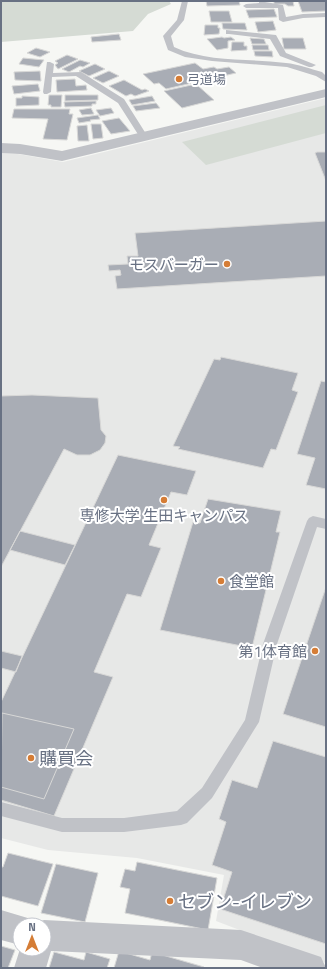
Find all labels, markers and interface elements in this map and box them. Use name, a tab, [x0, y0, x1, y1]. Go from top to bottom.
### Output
place label: 弓道場	[187, 69, 226, 89]
marker: 弓道場	[174, 74, 184, 84]
place label: モスバーガー	[129, 253, 219, 276]
marker: モスバーガー	[222, 259, 232, 269]
marker: 専修大学 生田キャンパス	[159, 495, 169, 505]
place label: 専修大学 生田キャンパス	[80, 504, 248, 527]
place label: 食堂館	[229, 570, 274, 593]
marker: 食堂館	[216, 576, 226, 586]
place label: 第1体育館	[239, 640, 307, 663]
marker: 第1体育館	[310, 646, 320, 656]
place label: 購買会	[39, 745, 93, 772]
marker: 購買会	[26, 753, 36, 763]
place label: セブン-イレブン	[178, 888, 312, 915]
marker: セブン-イレブン	[165, 896, 175, 906]
north arrow	[12, 917, 52, 957]
text: N	[28, 919, 36, 935]

